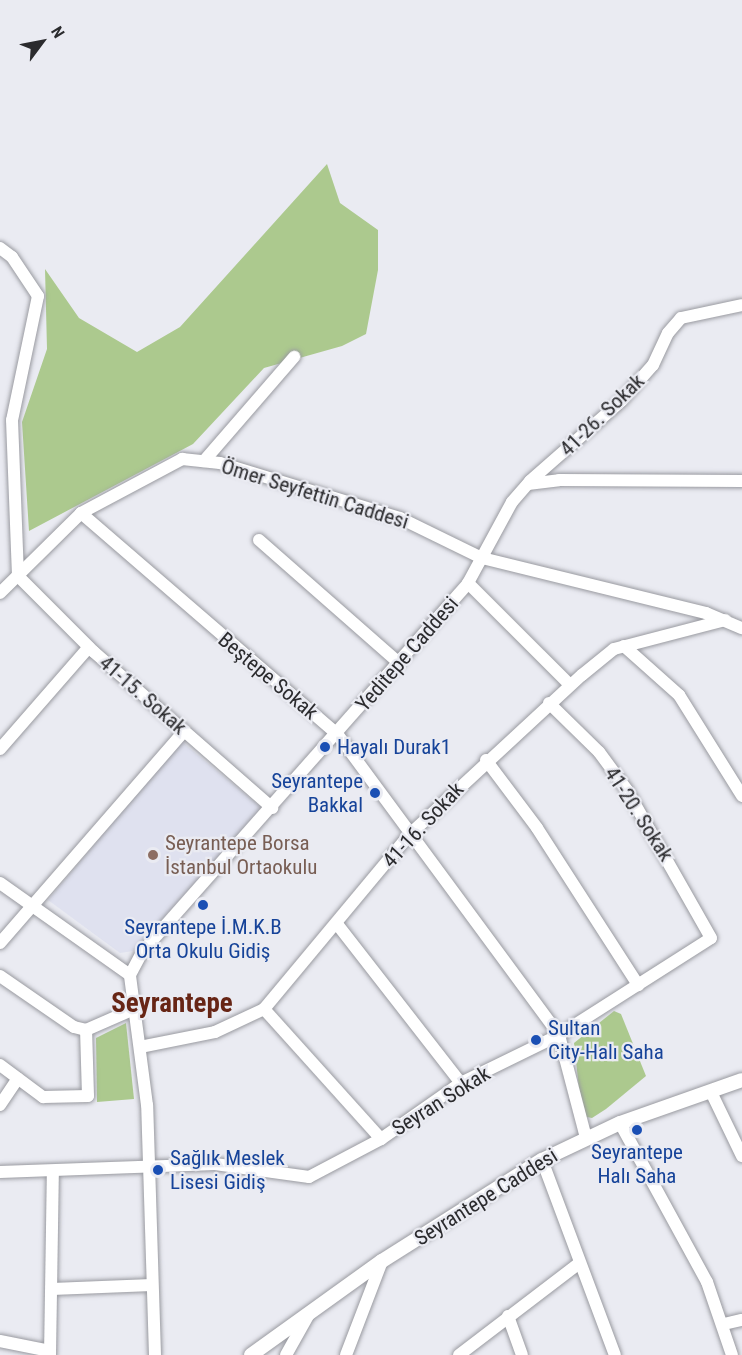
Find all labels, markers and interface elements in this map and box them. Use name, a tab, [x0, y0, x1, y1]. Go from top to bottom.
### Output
north arrow	[12, 12, 72, 72]
text: N	[47, 23, 68, 41]
street label: 41-26. Sokak	[555, 369, 649, 461]
street label: Ömer Seyfettin Caddesi	[218, 454, 412, 534]
street label: Yeditepe Caddesi	[350, 592, 464, 716]
street label: Beştepe Sokak	[213, 627, 323, 725]
street label: 41-15. Sokak	[94, 650, 192, 740]
place label: Hayalı Durak1	[337, 734, 451, 760]
marker: Hayalı Durak1	[318, 740, 332, 754]
street label: 41-20. Sokak	[599, 762, 679, 866]
place label: Seyrantepe Bakkal	[271, 768, 363, 818]
street label: 41-16. Sokak	[377, 777, 469, 873]
marker: Seyrantepe Bakkal	[368, 786, 382, 800]
place label: Seyrantepe Borsa İstanbul Ortaokulu	[165, 830, 317, 880]
marker: Seyrantepe Borsa İstanbul Ortaokulu	[146, 848, 160, 862]
marker: Seyrantepe İ.M.K.B Orta Okulu Gidiş	[196, 898, 210, 912]
place label: Seyrantepe İ.M.K.B Orta Okulu Gidiş	[124, 914, 282, 964]
district label: Seyrantepe	[111, 988, 233, 1020]
place label: Sultan City-Halı Saha	[548, 1015, 664, 1065]
marker: Sultan City-Halı Saha	[529, 1033, 543, 1047]
street label: Seyran Sokak	[387, 1061, 495, 1141]
marker: Seyrantepe Halı Saha	[630, 1123, 644, 1137]
place label: Seyrantepe Halı Saha	[591, 1139, 683, 1189]
street label: Seyrantepe Caddesi	[410, 1143, 562, 1251]
place label: Sağlık Meslek Lisesi Gidiş	[170, 1145, 285, 1195]
marker: Sağlık Meslek Lisesi Gidiş	[151, 1163, 165, 1177]

